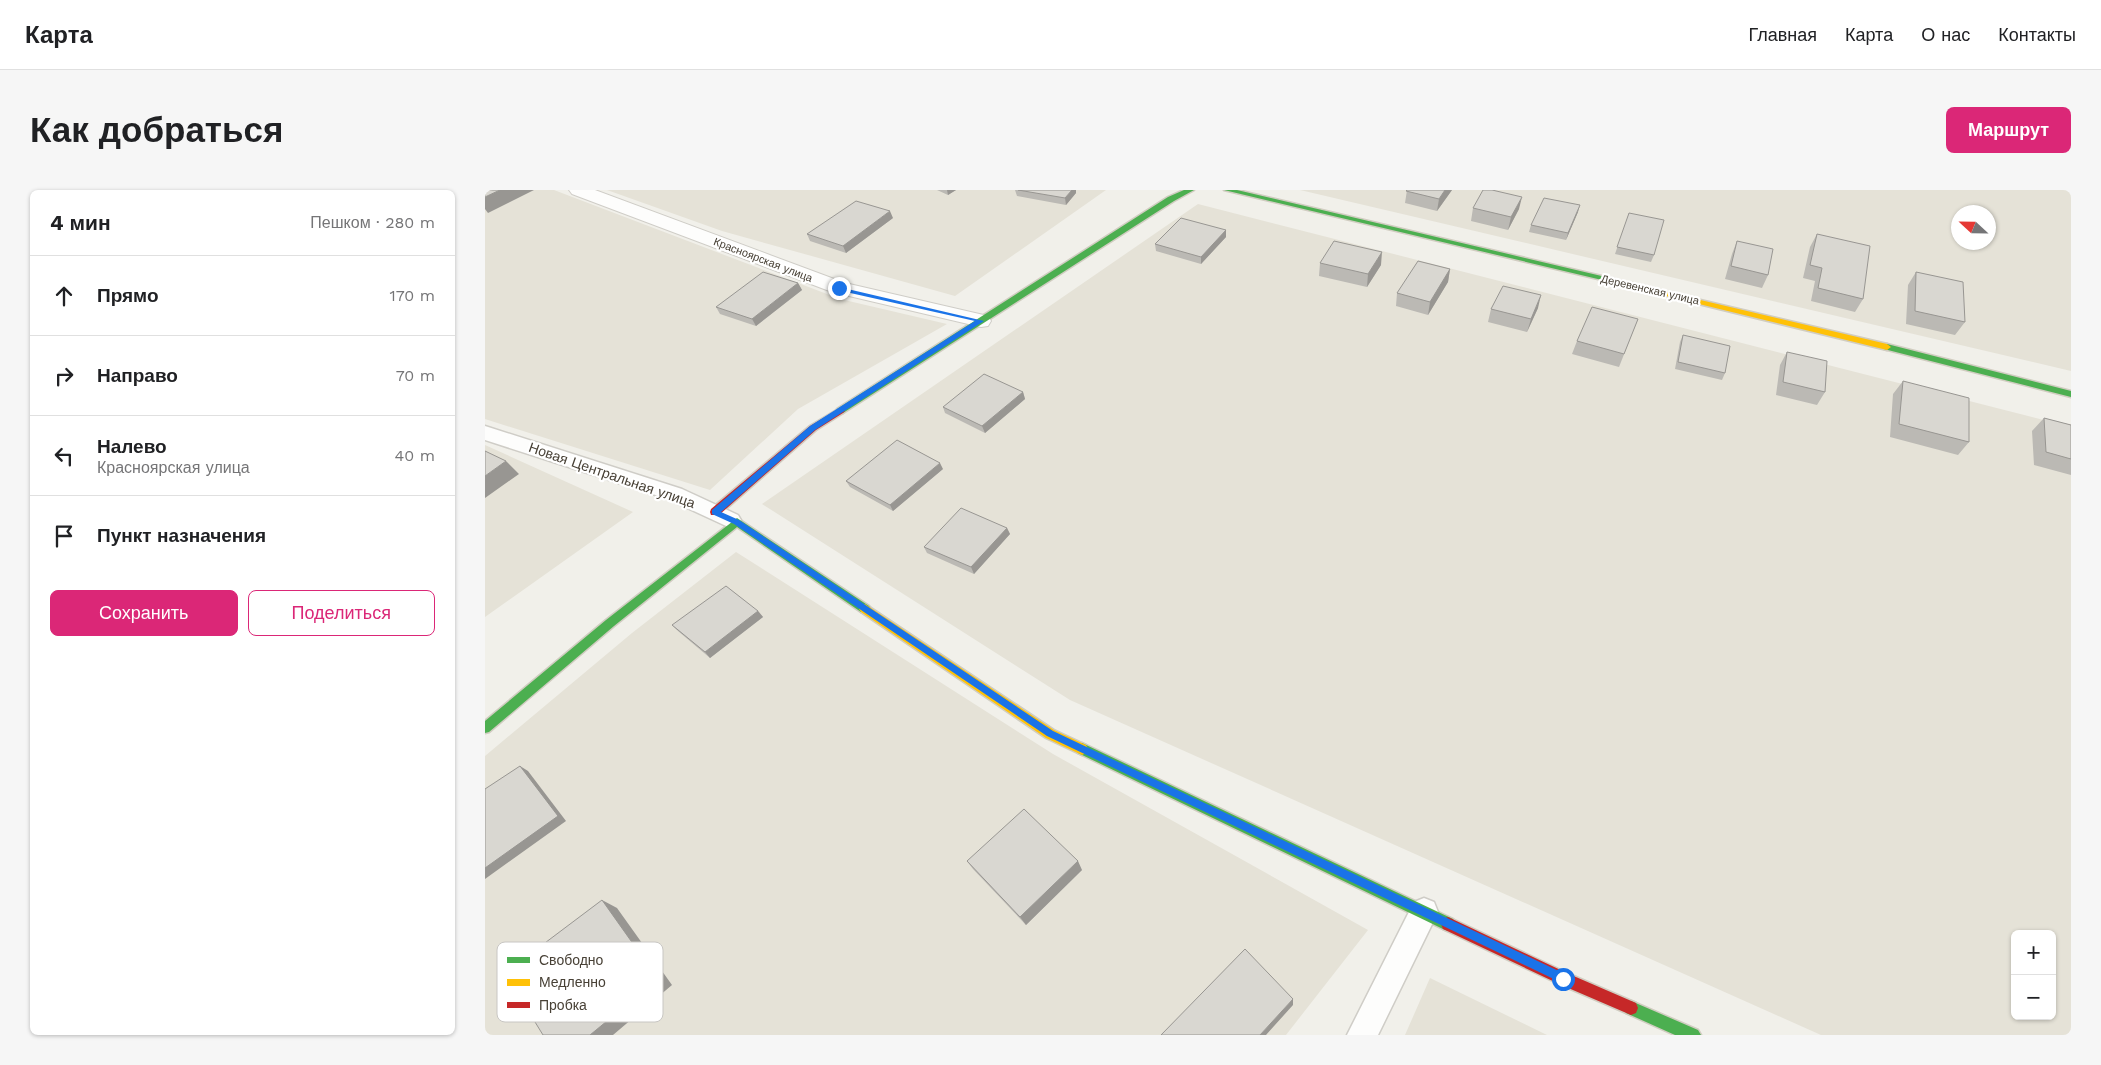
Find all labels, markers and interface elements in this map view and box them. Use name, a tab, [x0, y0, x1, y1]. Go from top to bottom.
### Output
text: Карта	[25, 21, 93, 49]
text: Главная	[1748, 24, 1817, 45]
text: Карта	[1845, 24, 1893, 45]
text: О нас	[1921, 24, 1970, 45]
text: Контакты	[1998, 24, 2076, 45]
button: Маршрут	[1946, 107, 2071, 153]
text: Как добраться	[30, 109, 283, 151]
north arrow	[1951, 205, 1996, 250]
text: 4 мин	[50, 210, 111, 235]
text: Пешком · 280 m	[310, 213, 435, 232]
street label: Красноярская улица	[712, 235, 815, 285]
street label: Деревенская улица	[1600, 272, 1701, 308]
route end	[828, 277, 851, 300]
icon: ahead	[50, 282, 78, 310]
text: Прямо	[97, 284, 159, 307]
text: 170 m	[389, 286, 435, 305]
icon: right	[50, 362, 78, 390]
text: Направо	[97, 364, 178, 387]
text: 70 m	[396, 366, 435, 385]
text: Налево	[97, 435, 167, 458]
street label: Новая Центральная улица	[527, 439, 698, 511]
icon: left	[50, 442, 78, 470]
text: 40 m	[395, 446, 435, 465]
text: Красноярская улица	[97, 458, 250, 477]
icon: arrive	[50, 522, 78, 550]
text: Пункт назначения	[97, 524, 266, 547]
button: Сохранить	[50, 590, 238, 636]
button: Поделиться	[248, 590, 435, 636]
map controls	[2011, 930, 2056, 1020]
button: +	[2011, 930, 2056, 975]
legend	[497, 942, 663, 1022]
text: Свободно	[539, 952, 604, 968]
route start	[1552, 968, 1575, 991]
text: Медленно	[539, 974, 606, 990]
button: −	[2011, 975, 2056, 1020]
text: Пробка	[539, 997, 587, 1013]

